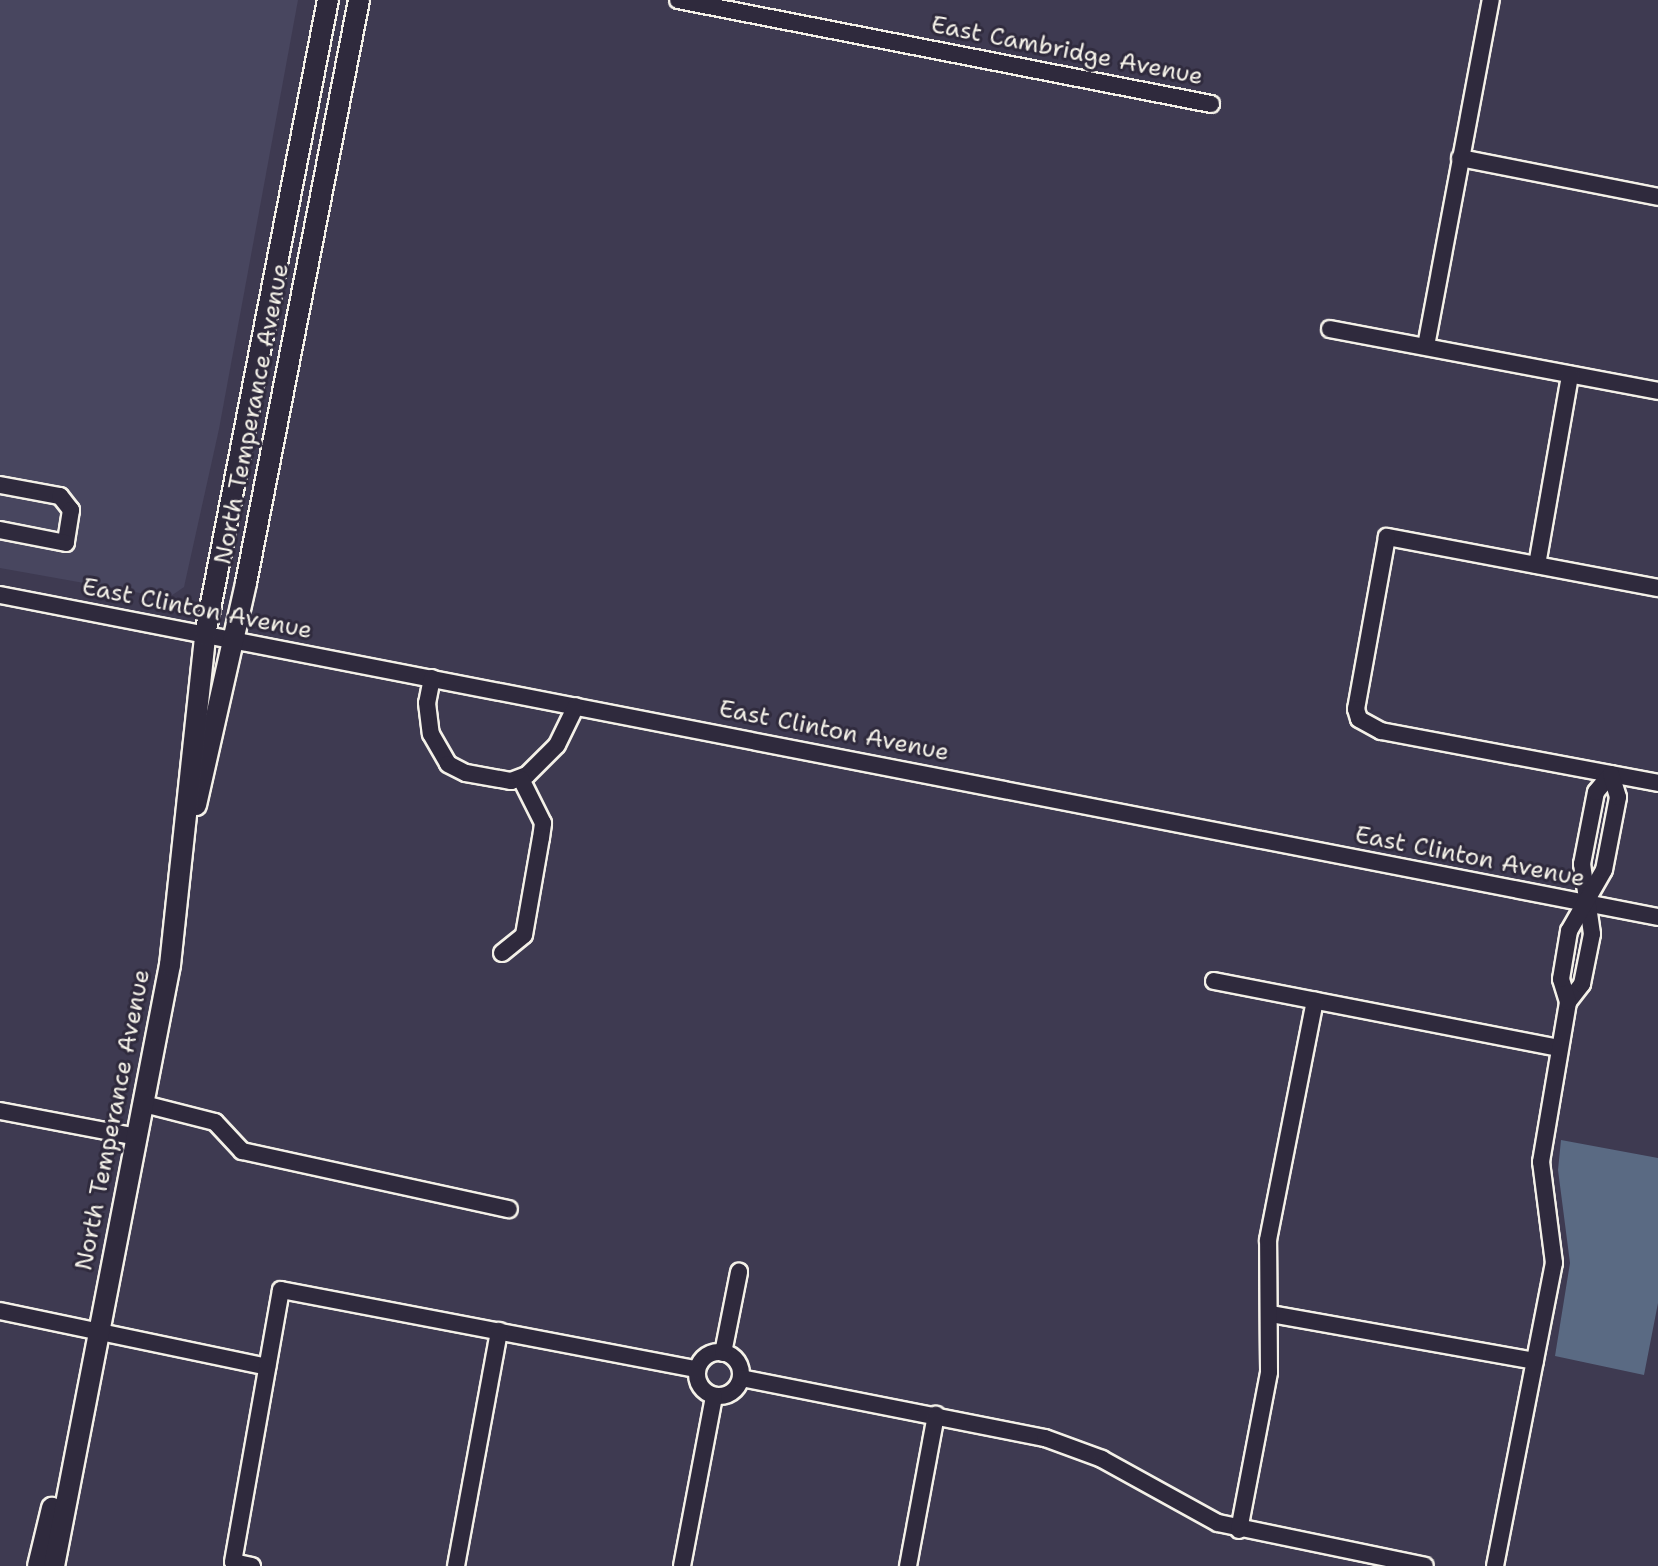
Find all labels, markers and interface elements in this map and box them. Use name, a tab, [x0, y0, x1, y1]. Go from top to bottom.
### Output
street label: East Cambridge Avenue	[929, 10, 1205, 92]
street label: North Temperance Avenue	[209, 261, 295, 567]
street label: East Clinton Avenue	[79, 573, 315, 645]
street label: East Clinton Avenue	[716, 695, 952, 767]
street label: East Clinton Avenue	[1352, 821, 1588, 893]
street label: North Temperance Avenue	[70, 967, 156, 1273]

